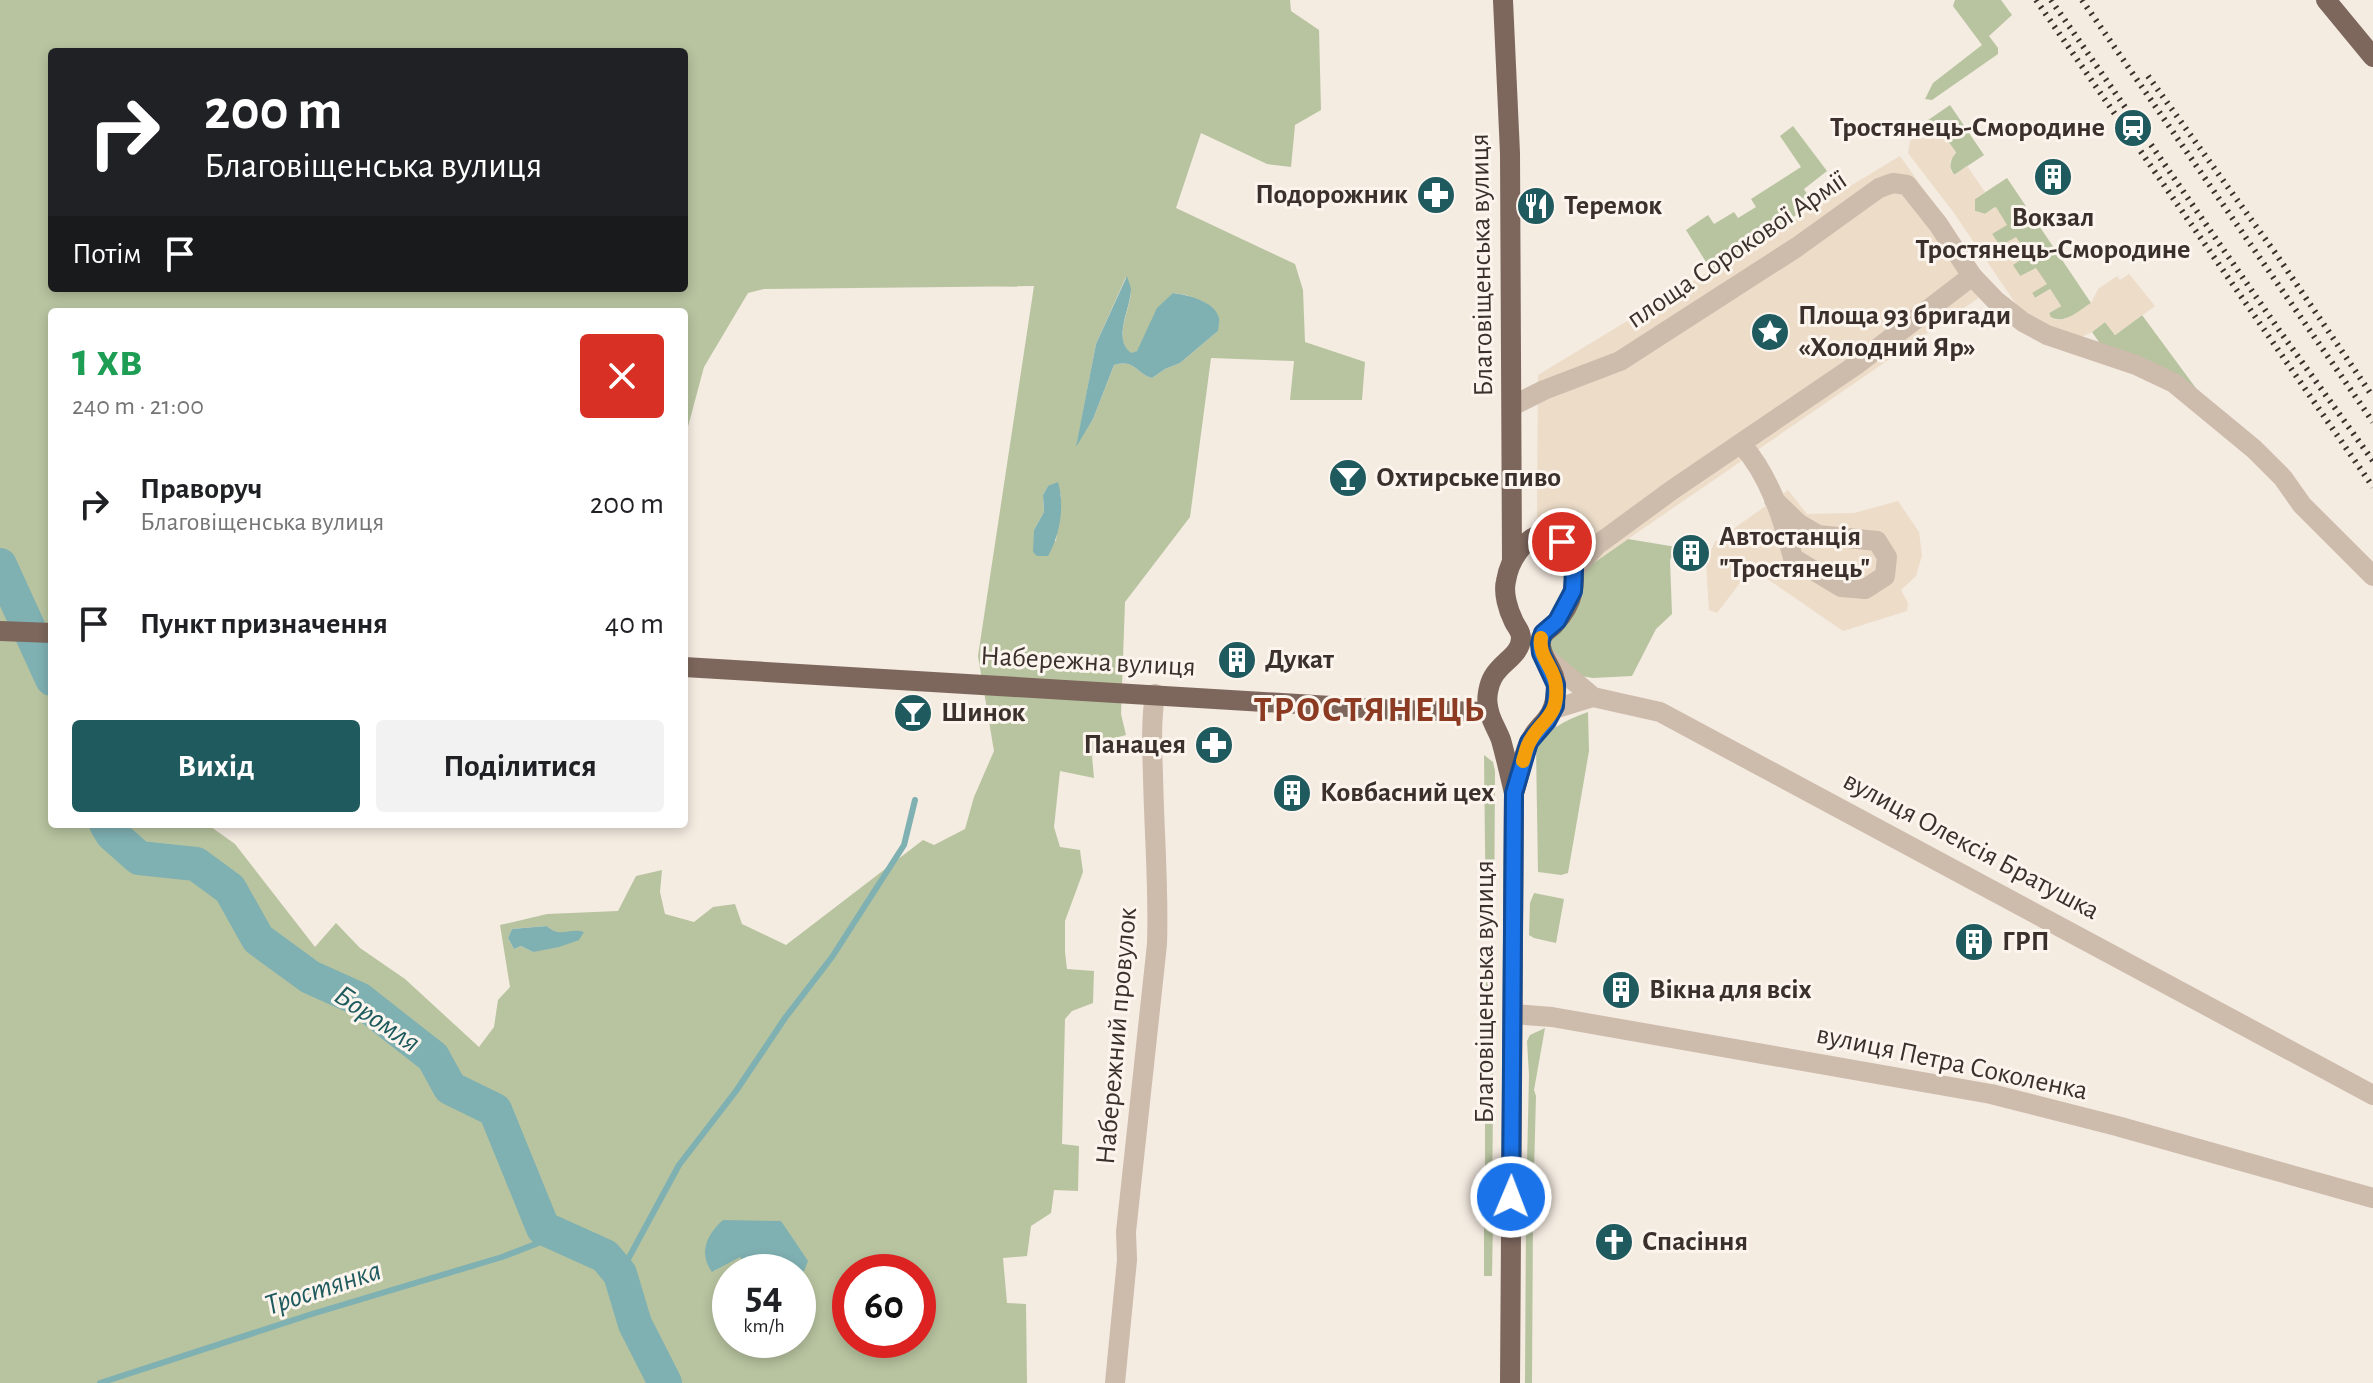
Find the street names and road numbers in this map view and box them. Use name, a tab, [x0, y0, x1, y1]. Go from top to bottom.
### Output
street label: Благовіщенська вулиця	[1466, 133, 1498, 397]
street label: площа Сорокової Армії	[1622, 166, 1852, 334]
street label: Набережна вулиця	[980, 642, 1196, 682]
street label: вулиця Олексія Братушка	[1838, 767, 2104, 925]
street label: Благовіщенська вулиця	[1471, 860, 1499, 1124]
street label: Набережний провулок	[1092, 906, 1142, 1166]
street label: вулиця Петра Соколенка	[1814, 1021, 2090, 1105]

